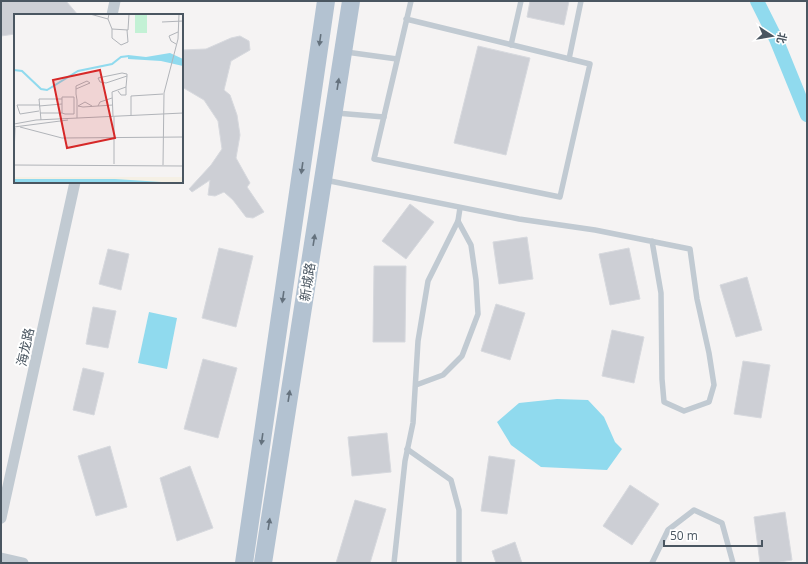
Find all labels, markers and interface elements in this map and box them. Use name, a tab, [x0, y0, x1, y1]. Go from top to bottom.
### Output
inset map	[14, 14, 183, 183]
north arrow	[752, 16, 792, 56]
text: 北	[774, 31, 791, 45]
one-way arrow	[317, 34, 323, 46]
one-way arrow	[335, 78, 341, 90]
one-way arrow	[299, 162, 305, 174]
one-way arrow	[311, 234, 317, 246]
street label: 新城路	[295, 261, 319, 303]
one-way arrow	[280, 291, 286, 303]
street label: 海龙路	[12, 326, 38, 368]
one-way arrow	[286, 390, 292, 402]
one-way arrow	[259, 433, 265, 445]
one-way arrow	[266, 518, 272, 531]
scale bar	[664, 522, 762, 548]
text: 50 m	[670, 527, 698, 544]

